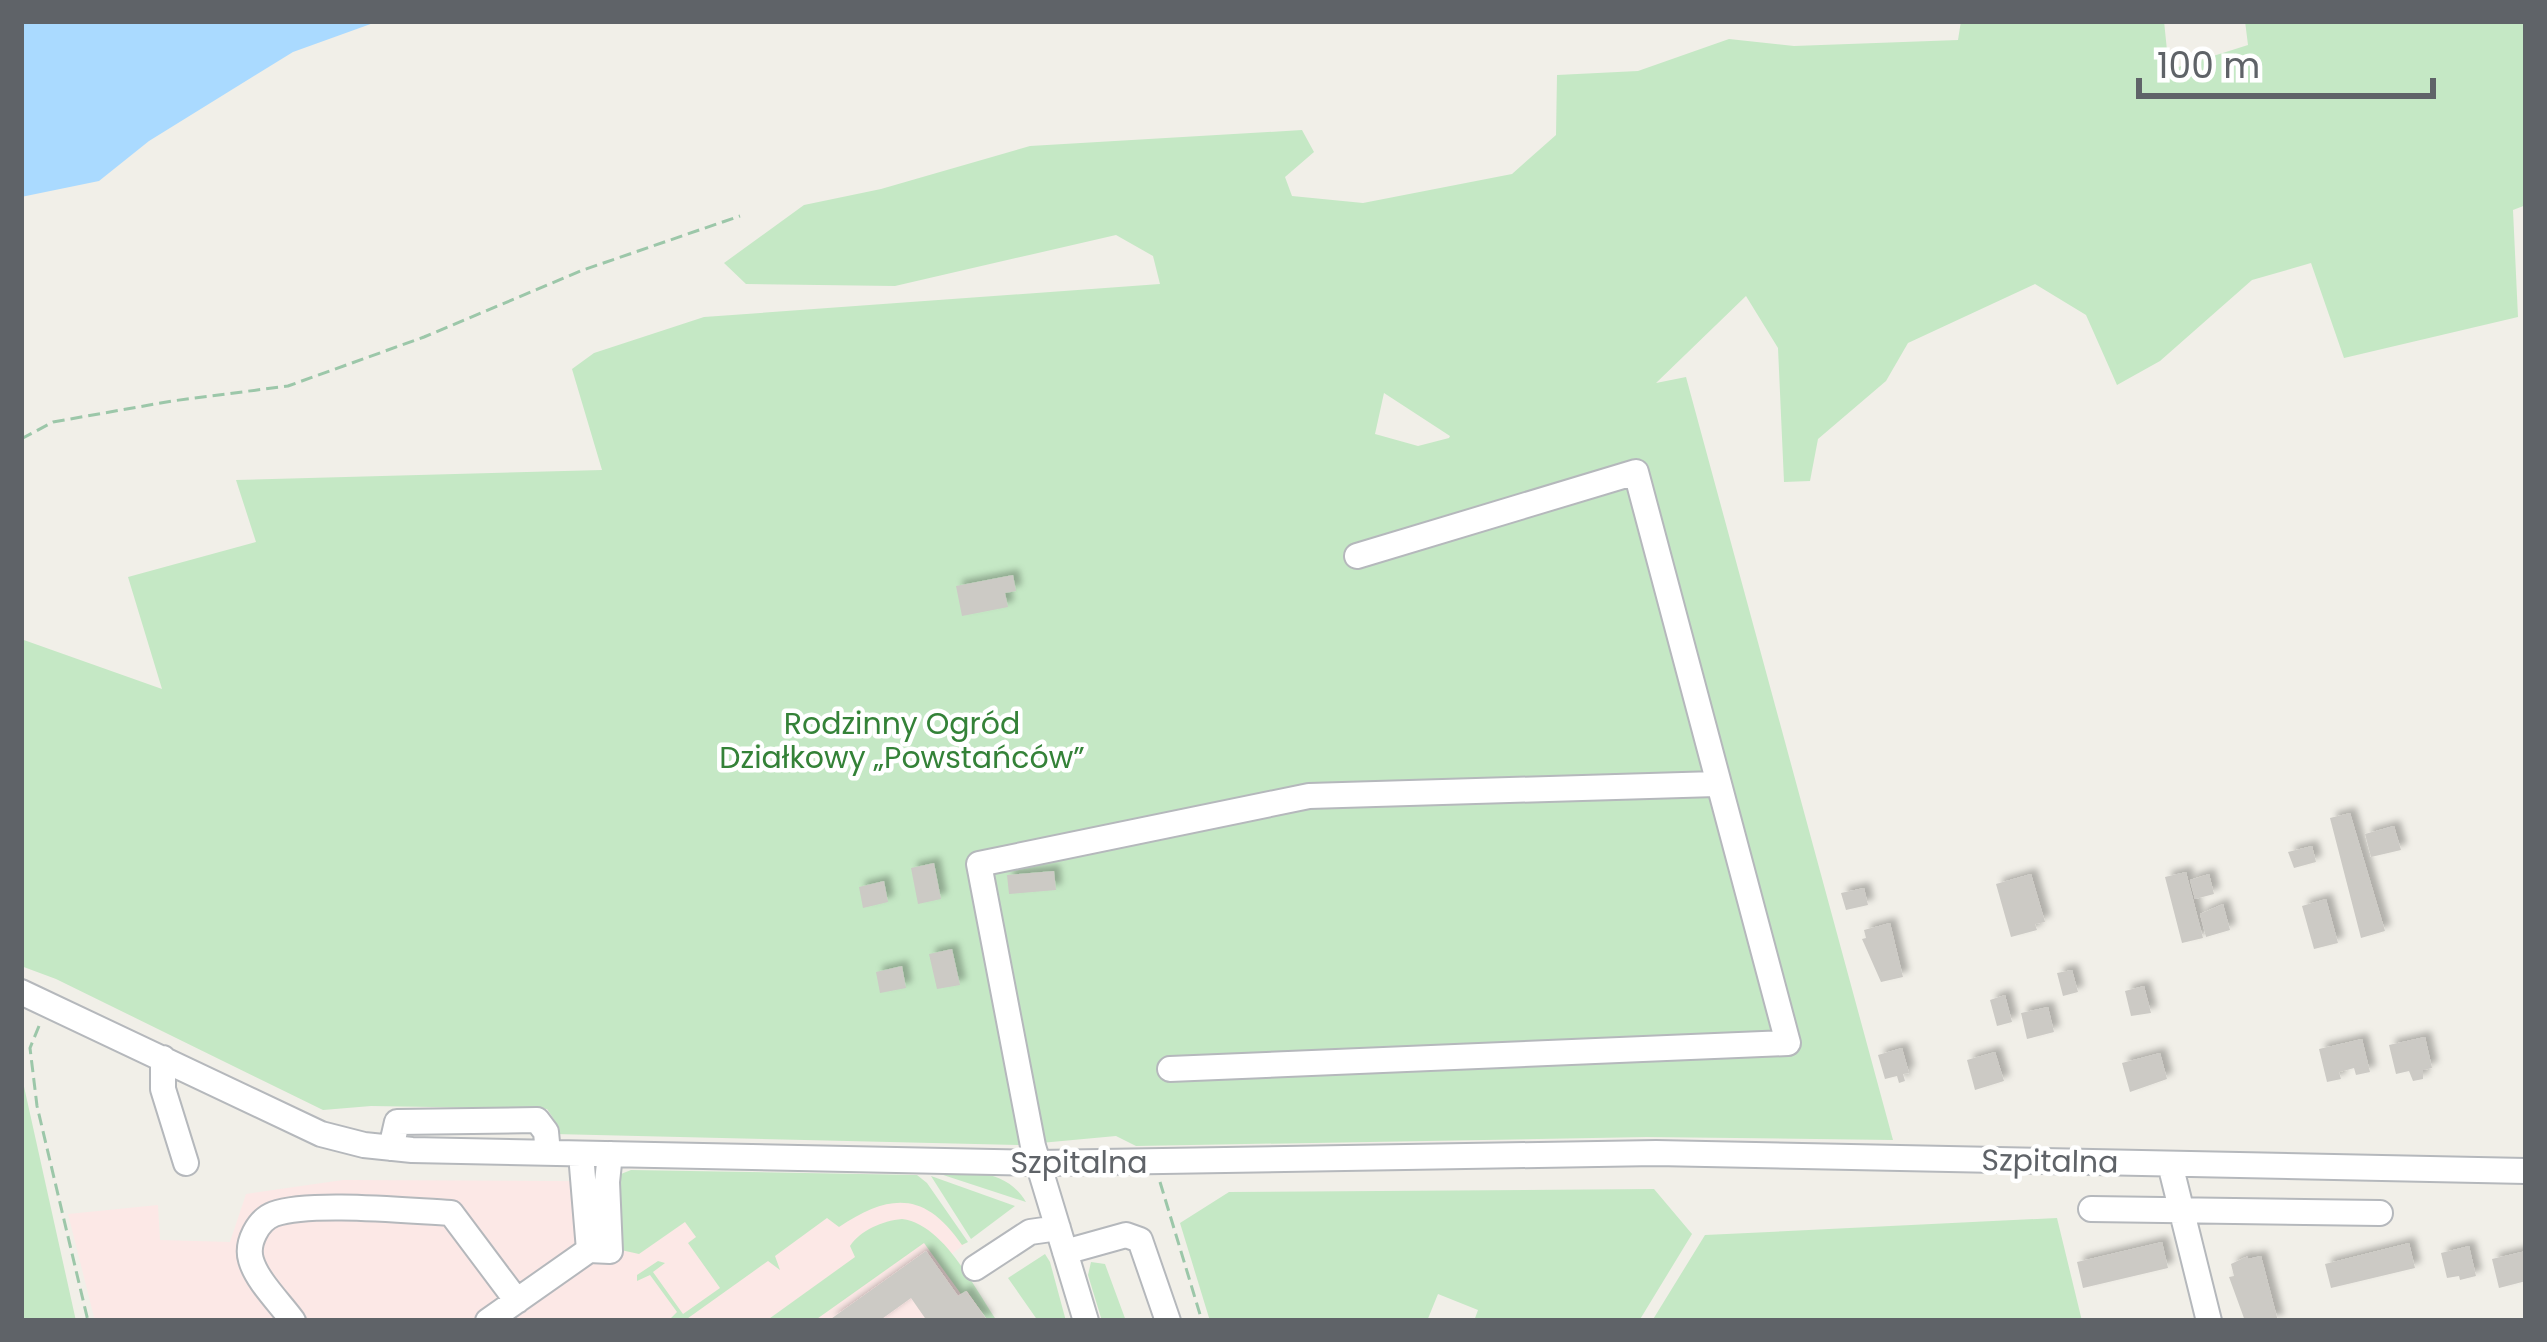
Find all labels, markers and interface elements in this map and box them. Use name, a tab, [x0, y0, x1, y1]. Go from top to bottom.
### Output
scale bar	[2139, 24, 2433, 98]
text: 100 m	[2157, 40, 2260, 91]
park label: Rodzinny Ogród Działkowy „Powstańców”	[719, 702, 1085, 779]
street label: Szpitalna	[1981, 1138, 2119, 1184]
street label: Szpitalna	[1011, 1141, 1147, 1184]

